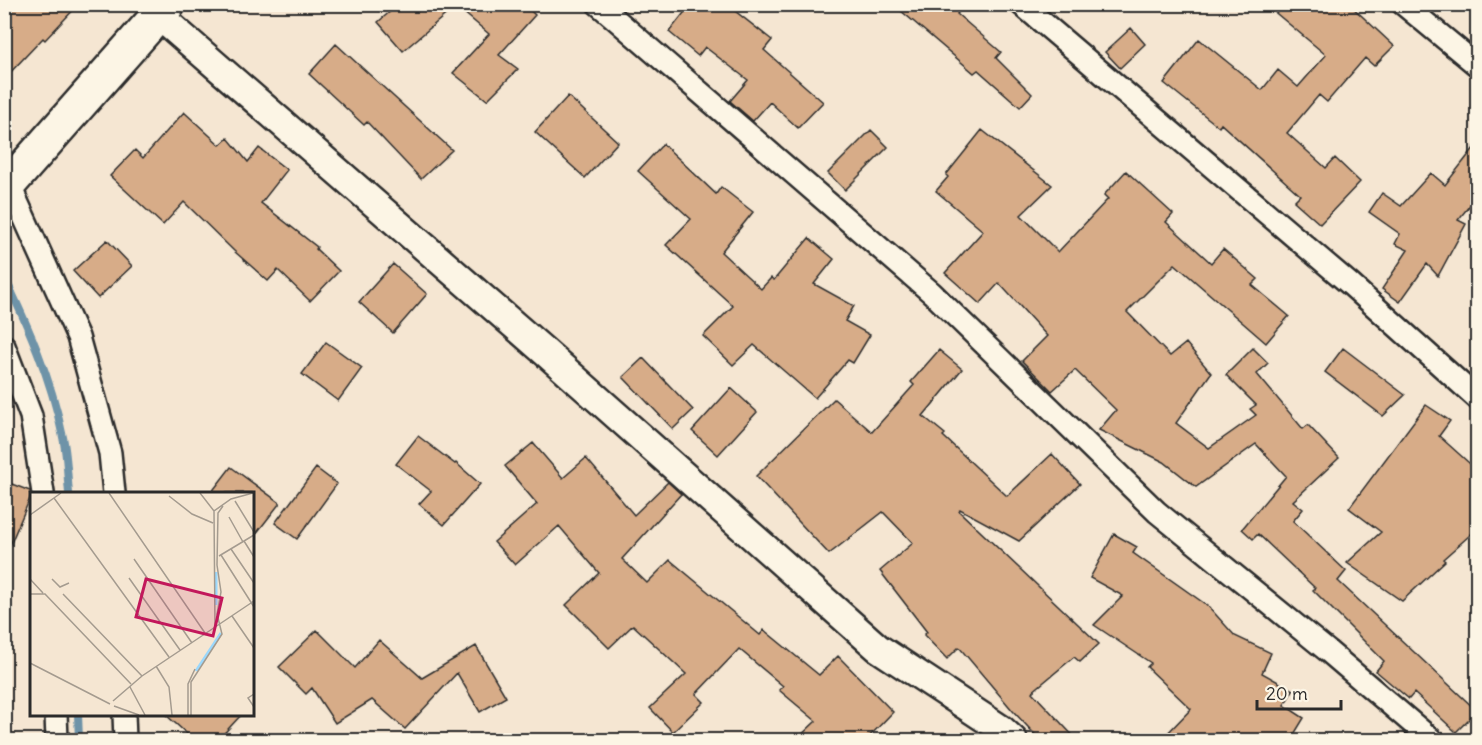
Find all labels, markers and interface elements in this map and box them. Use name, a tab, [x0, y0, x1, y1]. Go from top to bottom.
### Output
inset map	[30, 492, 254, 715]
scale bar	[1257, 673, 1341, 711]
text: 20 m	[1266, 682, 1308, 705]

